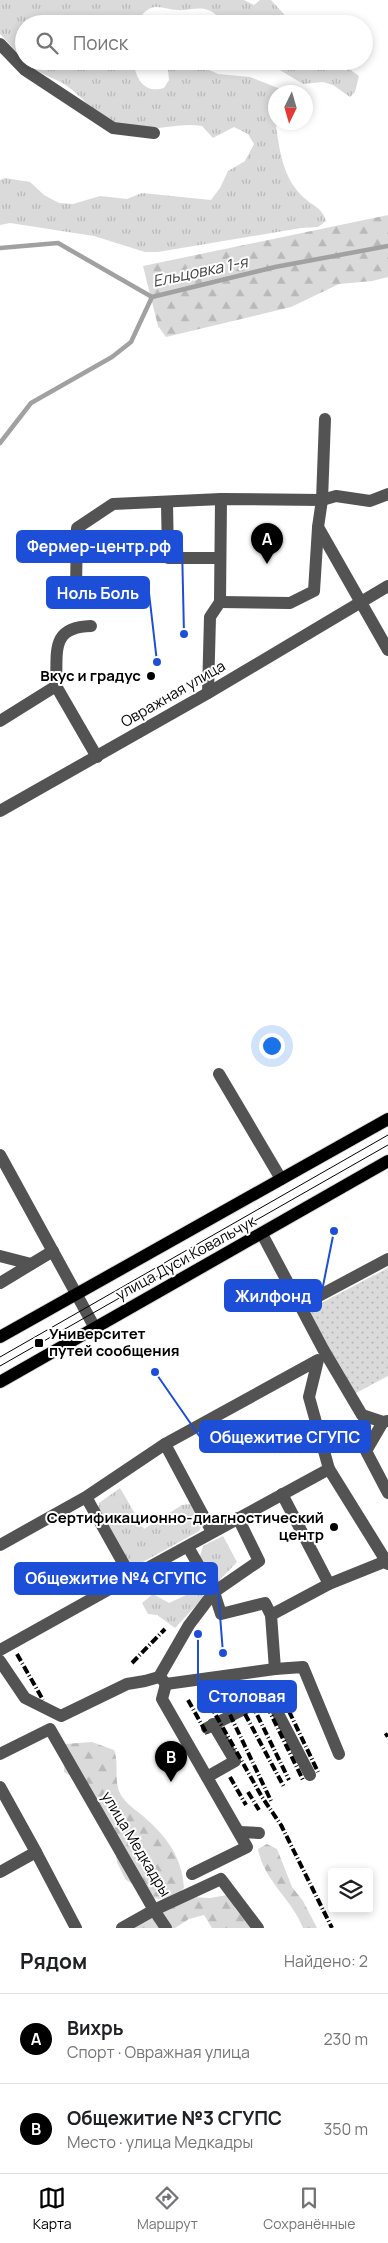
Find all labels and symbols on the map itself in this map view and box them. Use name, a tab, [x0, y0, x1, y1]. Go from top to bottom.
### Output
north arrow	[268, 85, 313, 130]
water label: Ельцовка 1-я	[151, 250, 251, 292]
pin: A	[251, 523, 283, 564]
callout: Фермер-центр.рф	[17, 531, 182, 562]
text: Фермер-центр.рф	[27, 535, 171, 557]
callout: Ноль Боль	[47, 577, 149, 608]
text: Ноль Боль	[57, 582, 139, 604]
street label: Овражная улица	[117, 655, 229, 732]
place label: Вкус и градус	[40, 665, 141, 686]
marker: Вкус и градус	[145, 670, 157, 682]
your location	[259, 1033, 285, 1059]
street label: улица Дуси Ковальчук	[112, 1210, 260, 1305]
callout: Жилфонд	[225, 1280, 321, 1311]
text: Жилфонд	[235, 1285, 311, 1307]
place label: Университет путей сообщения	[49, 1323, 180, 1361]
marker: Университет путей сообщения	[33, 1337, 45, 1349]
callout: Общежитие СГУПС	[200, 1421, 370, 1452]
text: Общежитие СГУПС	[210, 1426, 360, 1448]
place label: Сертификационно-диагностический центр	[47, 1507, 324, 1545]
marker: Сертификационно-диагностический центр	[328, 1521, 340, 1533]
callout: Общежитие №4 СГУПС	[15, 1563, 217, 1594]
text: Общежитие №4 СГУПС	[25, 1567, 207, 1589]
callout: Столовая	[198, 1681, 296, 1712]
text: Столовая	[208, 1685, 286, 1707]
pin: B	[155, 1741, 187, 1782]
street label: улица Медкадры	[97, 1787, 176, 1900]

